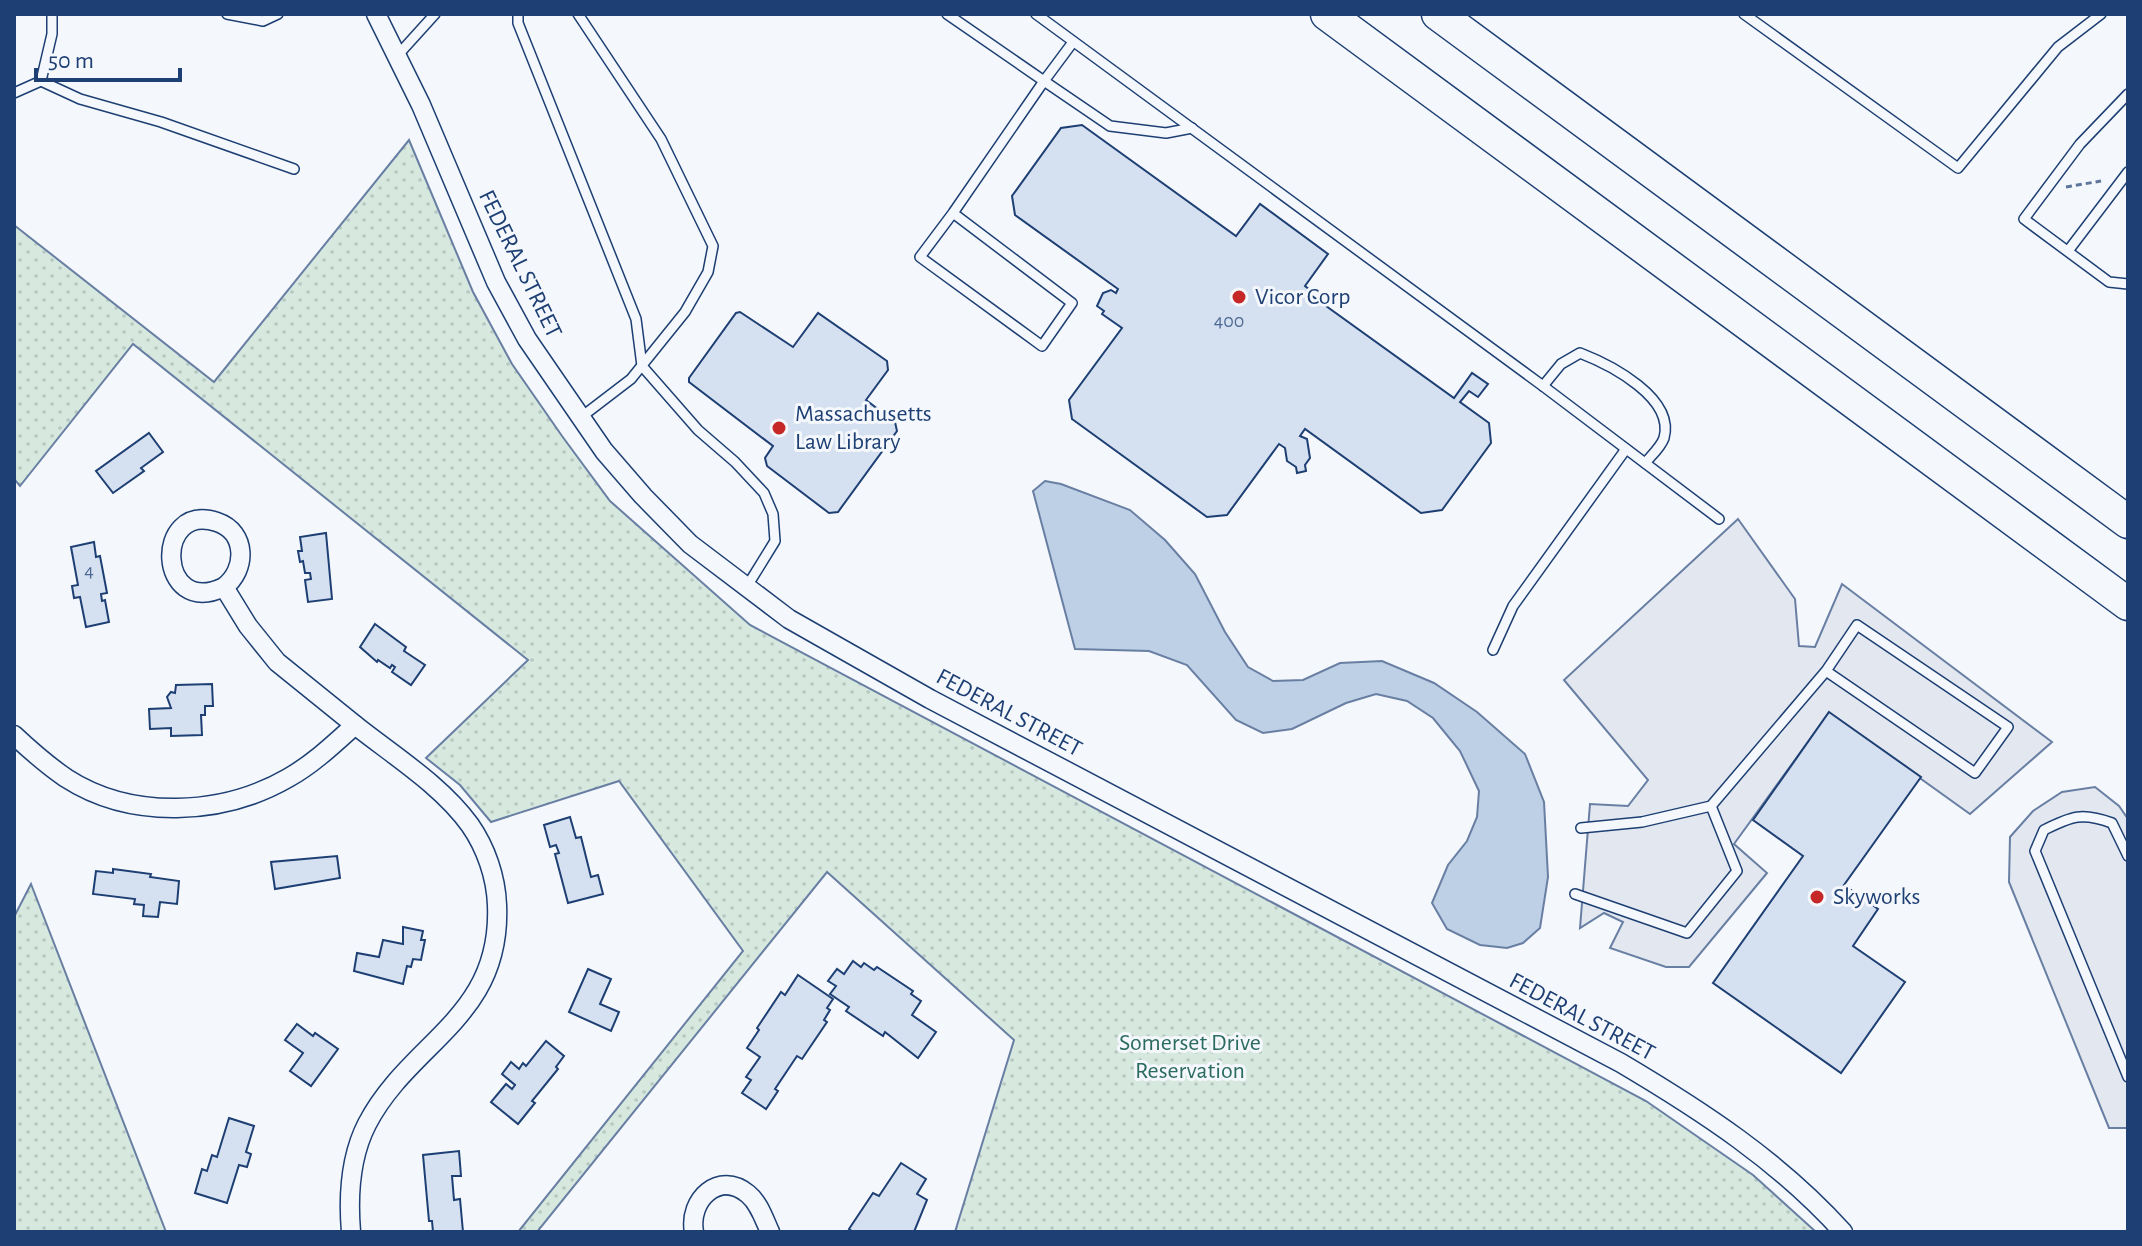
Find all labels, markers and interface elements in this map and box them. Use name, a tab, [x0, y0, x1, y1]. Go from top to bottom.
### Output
scale bar	[36, 32, 180, 82]
text: 50 m	[48, 49, 94, 73]
street label: FEDERAL STREET	[474, 186, 566, 342]
place label: Vicor Corp	[1255, 285, 1350, 309]
marker: Vicor Corp	[1230, 288, 1248, 306]
house number: 400	[1214, 311, 1244, 331]
place label: Massachusetts Law Library	[795, 402, 932, 454]
marker: Massachusetts Law Library	[770, 419, 788, 437]
house number: 4	[84, 561, 94, 581]
street label: FEDERAL STREET	[932, 665, 1086, 762]
place label: Skyworks	[1833, 885, 1920, 909]
marker: Skyworks	[1808, 888, 1826, 906]
street label: FEDERAL STREET	[1505, 969, 1659, 1066]
park label: Somerset Drive Reservation	[1119, 1031, 1261, 1083]

